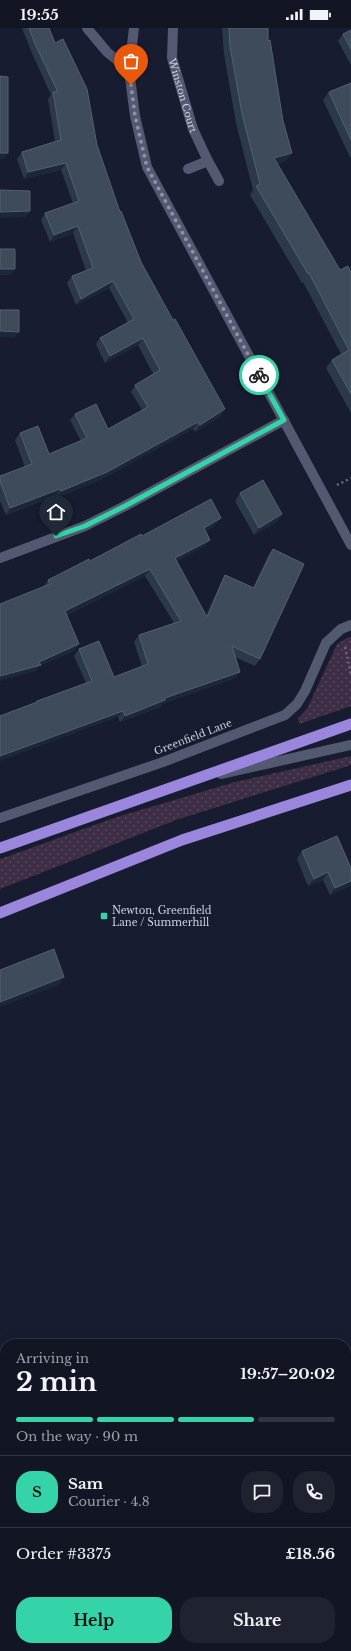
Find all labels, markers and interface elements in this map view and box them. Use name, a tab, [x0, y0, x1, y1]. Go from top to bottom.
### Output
text: 19:55	[20, 5, 59, 24]
pin	[114, 44, 148, 85]
icon: bag	[120, 50, 142, 72]
street label: Winston Court	[166, 56, 200, 135]
courier	[239, 355, 279, 395]
icon: bike	[248, 364, 270, 386]
pin	[39, 495, 73, 536]
icon: home	[45, 501, 67, 523]
street label: Greenfield Lane	[152, 716, 234, 758]
place label: Newton, Greenfield Lane / Summerhill	[112, 904, 212, 929]
marker: Newton, Greenfield Lane / Summerhill	[99, 911, 109, 921]
text: Arriving in	[16, 1350, 89, 1367]
text: 19:57–20:02	[240, 1364, 335, 1383]
text: 2 min	[16, 1366, 97, 1398]
text: On the way · 90 m	[16, 1428, 138, 1445]
button: chat	[241, 1471, 283, 1513]
button: phone	[293, 1471, 335, 1513]
text: Sam	[68, 1474, 103, 1493]
text: S	[32, 1482, 42, 1501]
text: Courier · 4.8	[68, 1493, 150, 1510]
text: Order #3375	[16, 1544, 111, 1563]
text: £18.56	[285, 1544, 335, 1563]
button: Help	[16, 1597, 172, 1643]
button: Share	[180, 1597, 335, 1643]

